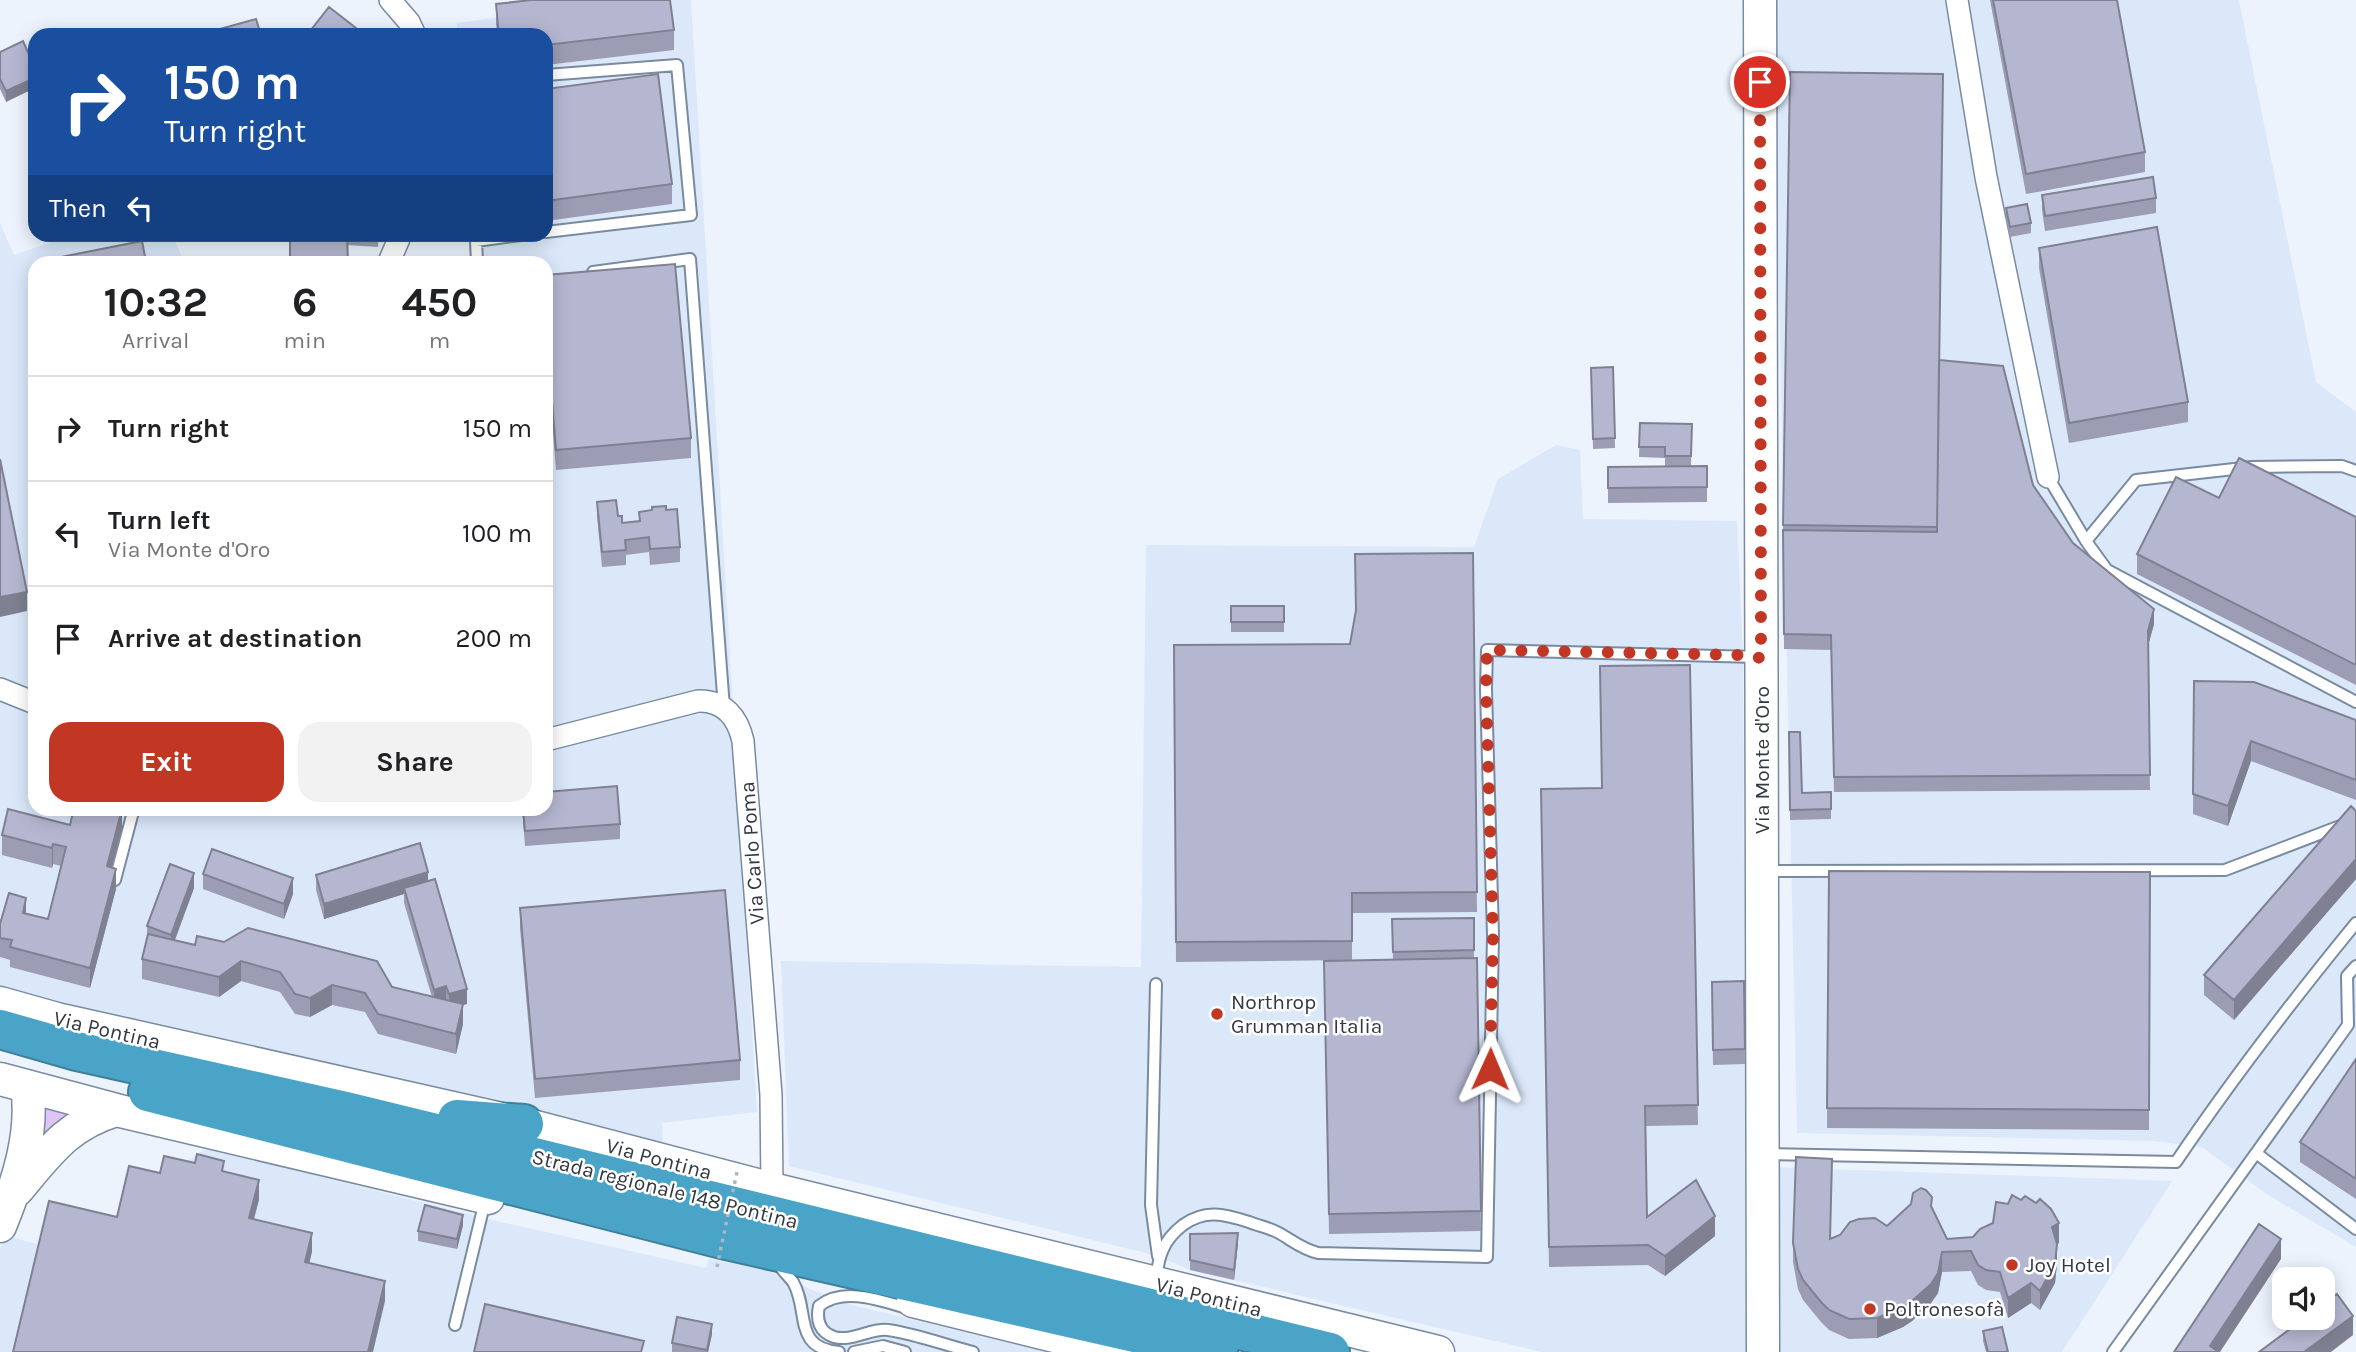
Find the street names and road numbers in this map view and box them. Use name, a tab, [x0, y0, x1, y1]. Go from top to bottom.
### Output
street label: Via Monte d'Oro	[1750, 686, 1774, 834]
street label: Via Carlo Poma	[735, 781, 769, 925]
street label: Via Pontina	[51, 1006, 163, 1054]
street label: Via Pontina	[603, 1133, 715, 1185]
street label: Strada regionale 148 Pontina	[529, 1144, 801, 1234]
street label: Via Pontina	[1153, 1272, 1265, 1322]

